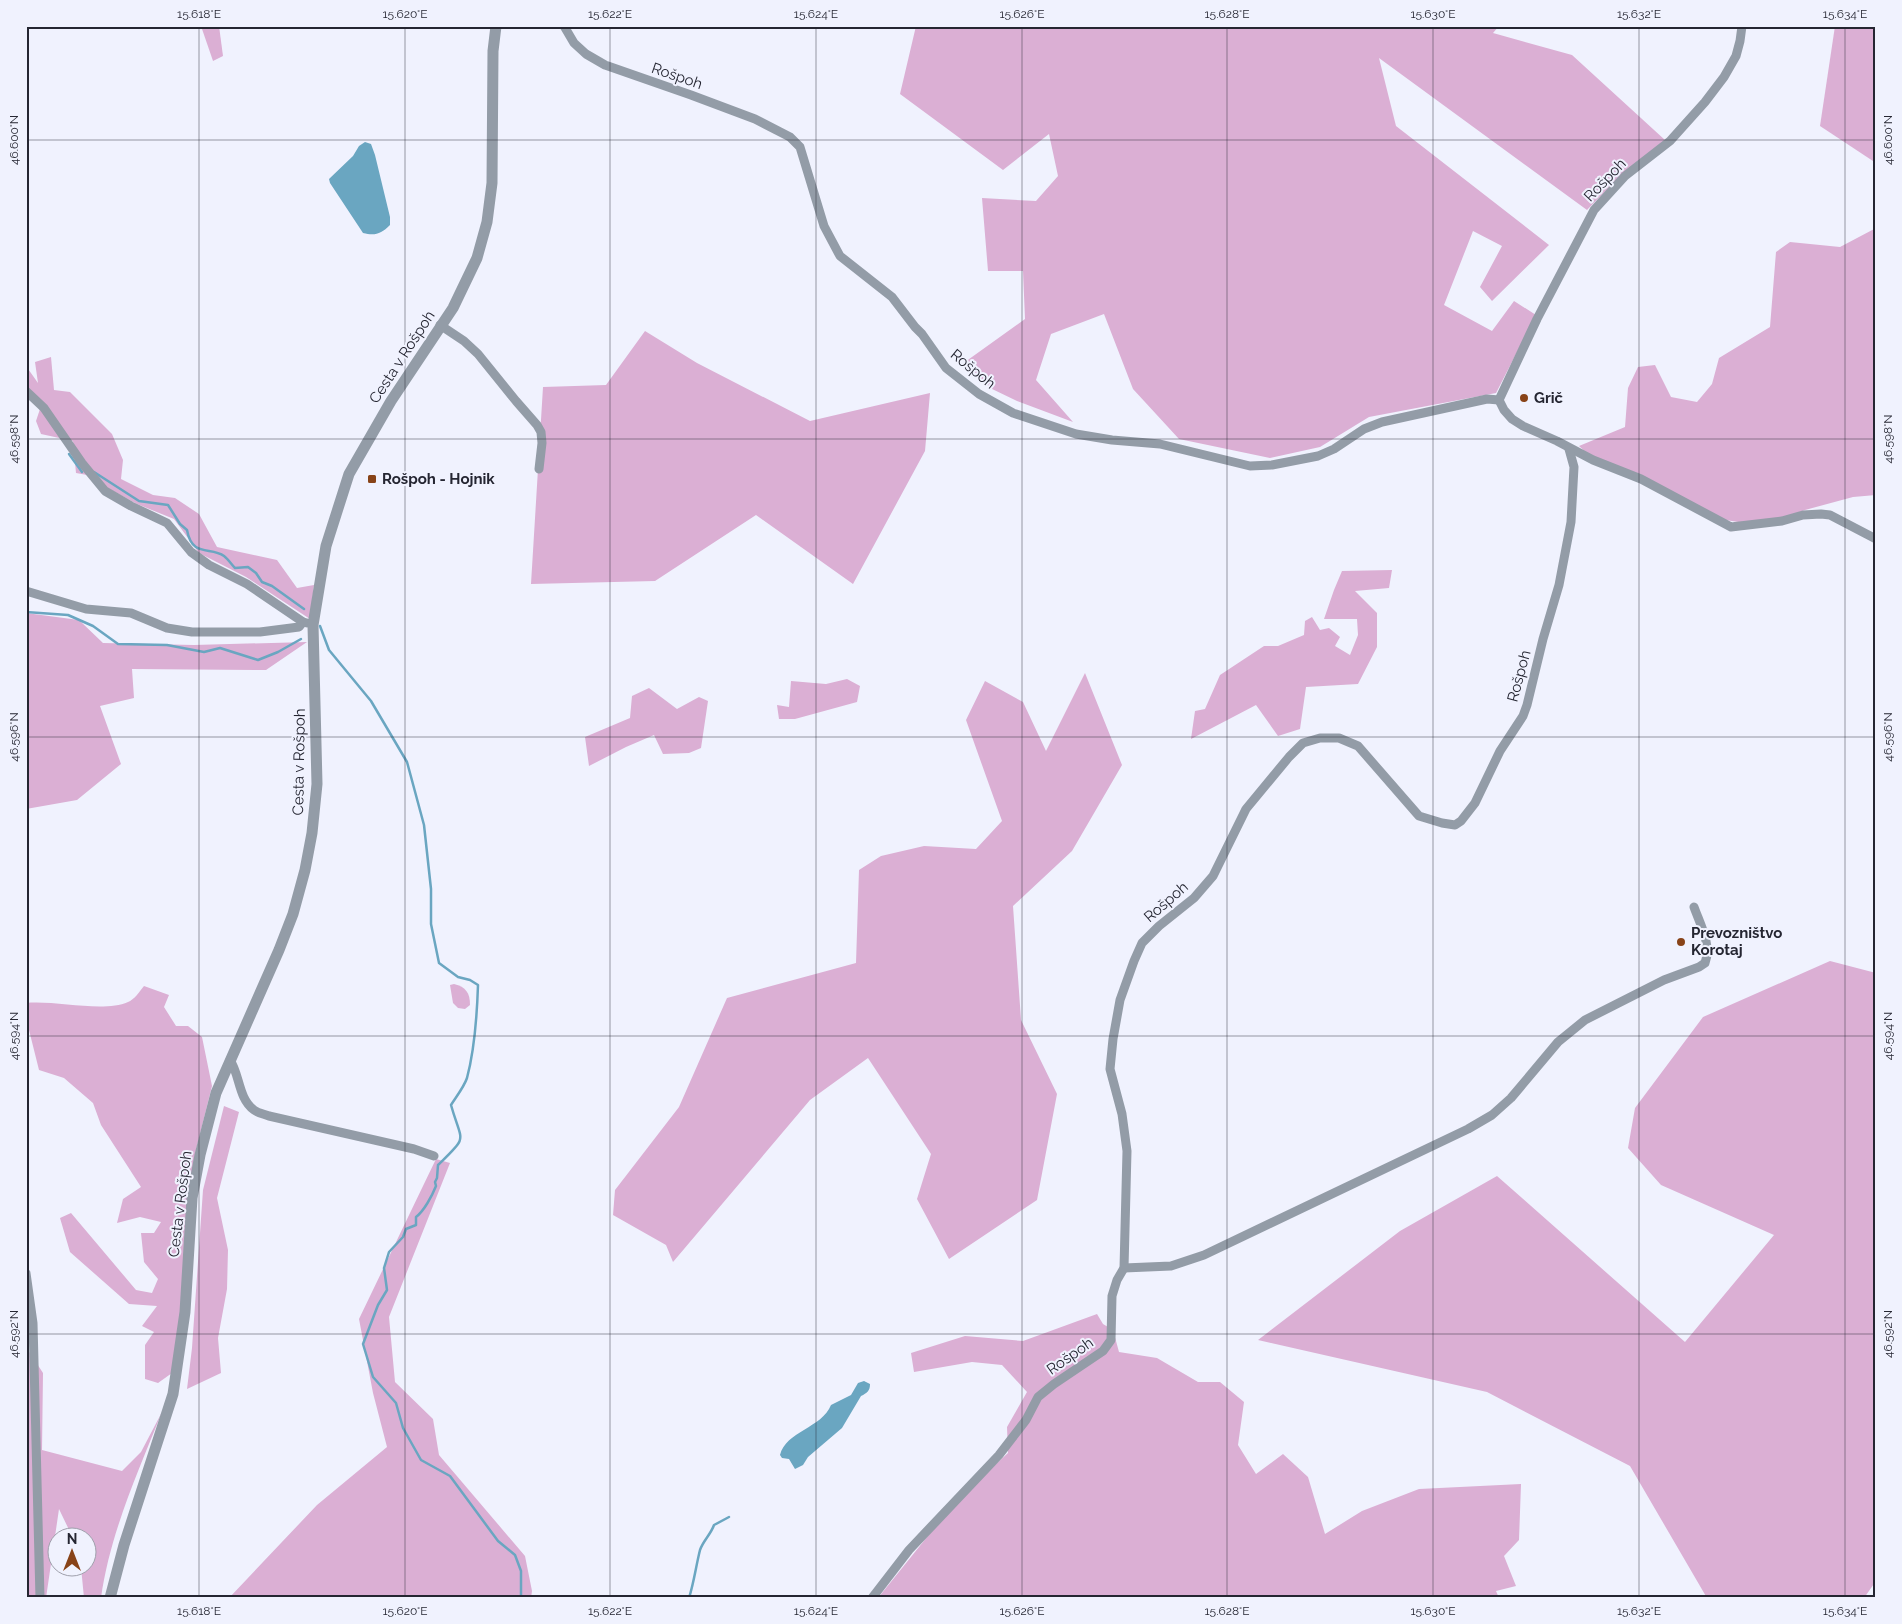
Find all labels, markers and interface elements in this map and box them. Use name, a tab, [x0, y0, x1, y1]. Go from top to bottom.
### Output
text: 15.618°E	[177, 7, 221, 21]
text: 15.620°E	[382, 7, 428, 21]
text: 15.622°E	[588, 7, 632, 21]
text: 15.624°E	[794, 7, 838, 21]
text: 15.626°E	[999, 7, 1045, 21]
text: 15.628°E	[1204, 7, 1250, 21]
text: 15.630°E	[1410, 7, 1456, 21]
text: 15.632°E	[1617, 7, 1661, 21]
text: 15.634°E	[1823, 7, 1867, 21]
street label: Rošpoh	[649, 59, 705, 93]
text: 46.600°N	[7, 115, 21, 165]
text: 46.600°N	[1881, 115, 1895, 165]
street label: Rošpoh	[1580, 155, 1630, 205]
street label: Cesta v Rošpoh	[365, 307, 439, 407]
street label: Rošpoh	[947, 345, 999, 393]
place label: Grič	[1534, 389, 1564, 407]
marker: Grič	[1518, 392, 1530, 404]
text: 46.598°N	[7, 414, 21, 464]
text: 46.598°N	[1881, 414, 1895, 464]
place label: Rošpoh - Hojnik	[382, 470, 495, 488]
marker: Rošpoh - Hojnik	[366, 473, 378, 485]
street label: Rošpoh	[1503, 648, 1535, 704]
street label: Cesta v Rošpoh	[289, 708, 309, 816]
text: 46.596°N	[7, 712, 21, 762]
text: 46.596°N	[1881, 712, 1895, 762]
street label: Rošpoh	[1140, 878, 1192, 926]
place label: Prevozništvo Korotaj	[1691, 924, 1782, 959]
marker: Prevozništvo Korotaj	[1675, 936, 1687, 948]
text: 46.594°N	[7, 1012, 21, 1060]
text: 46.594°N	[1881, 1012, 1895, 1060]
street label: Cesta v Rošpoh	[165, 1150, 195, 1258]
text: 46.592°N	[7, 1310, 21, 1358]
text: 46.592°N	[1881, 1310, 1895, 1358]
street label: Rošpoh	[1043, 1334, 1097, 1378]
north arrow	[48, 1526, 98, 1576]
text: N	[67, 1531, 77, 1547]
text: 15.618°E	[177, 1604, 221, 1618]
text: 15.620°E	[382, 1604, 428, 1618]
text: 15.622°E	[588, 1604, 632, 1618]
text: 15.624°E	[794, 1604, 838, 1618]
text: 15.626°E	[999, 1604, 1045, 1618]
text: 15.628°E	[1204, 1604, 1250, 1618]
text: 15.630°E	[1410, 1604, 1456, 1618]
text: 15.632°E	[1617, 1604, 1661, 1618]
text: 15.634°E	[1823, 1604, 1867, 1618]

